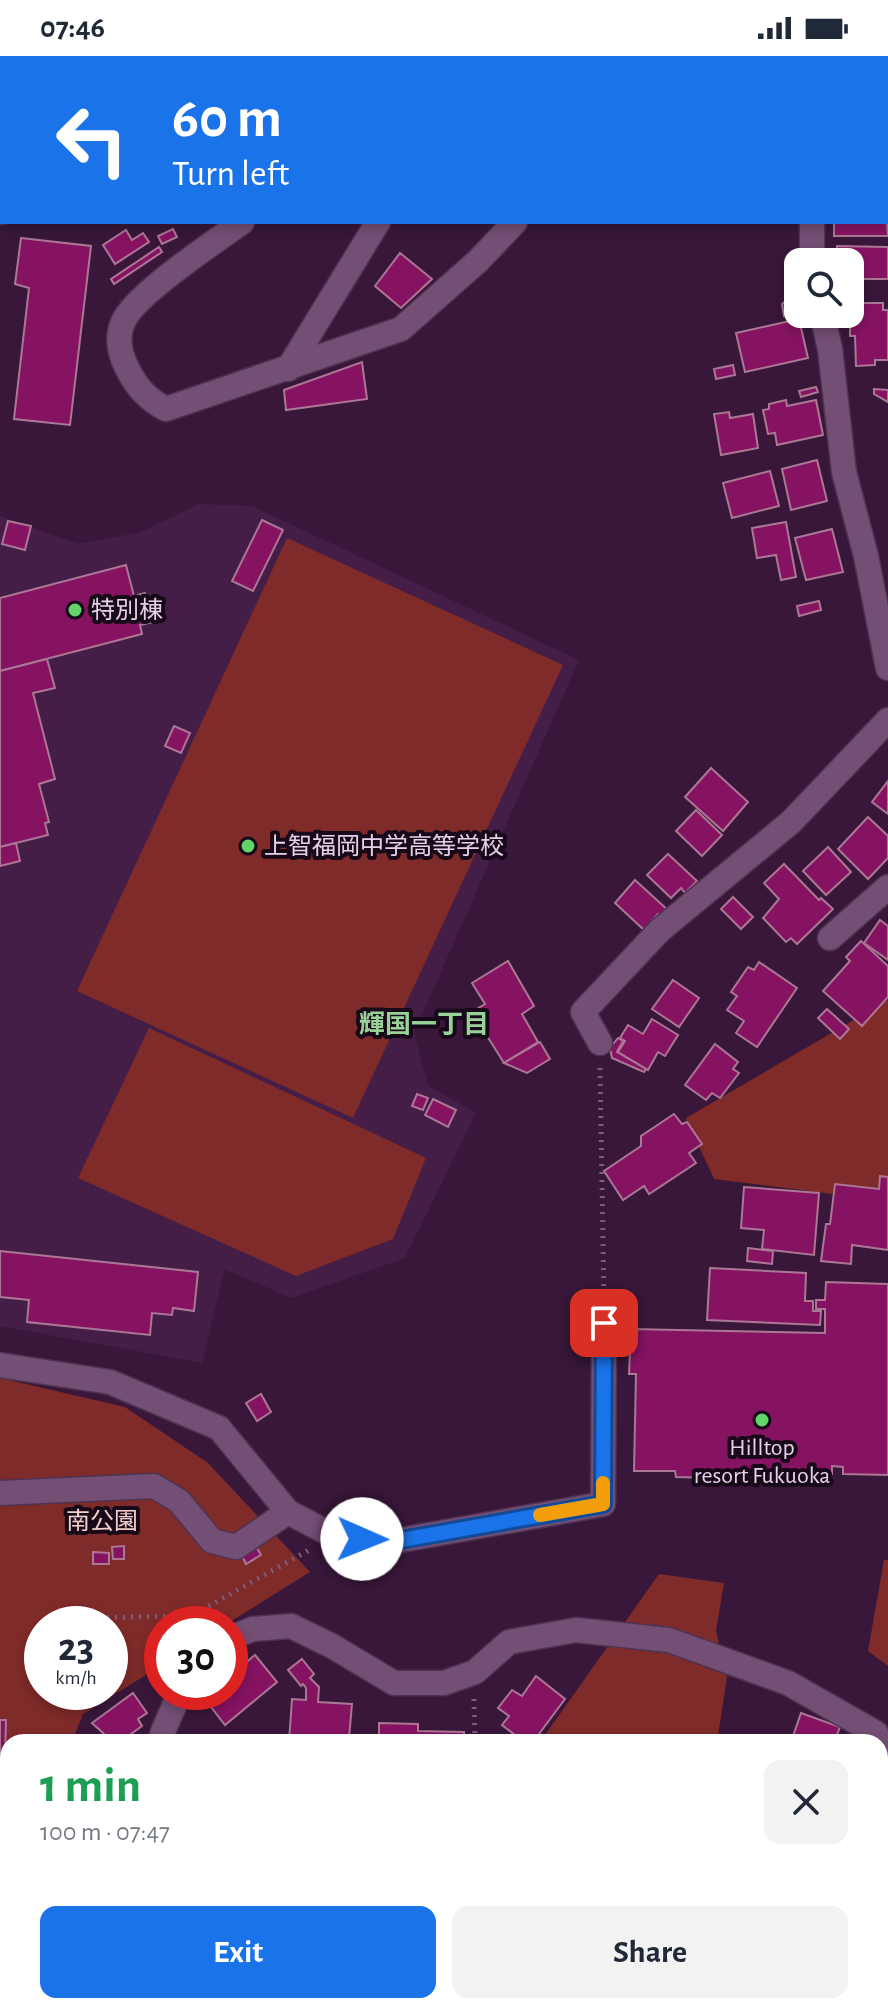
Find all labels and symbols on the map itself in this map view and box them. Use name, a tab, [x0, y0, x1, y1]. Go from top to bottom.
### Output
place label: 特別棟	[91, 597, 163, 623]
marker: 特別棟	[66, 601, 84, 619]
place label: 上智福岡中学高等学校	[264, 833, 504, 859]
marker: 上智福岡中学高等学校	[239, 837, 257, 855]
district label: 輝国一丁目	[359, 1011, 489, 1038]
pin	[570, 1289, 638, 1357]
marker: Hilltop resort Fukuoka	[753, 1411, 771, 1429]
place label: Hilltop resort Fukuoka	[694, 1436, 830, 1488]
position arrow	[320, 1497, 404, 1581]
park label: 南公園	[66, 1508, 138, 1534]
speed limit sign: 30	[144, 1606, 248, 1710]

